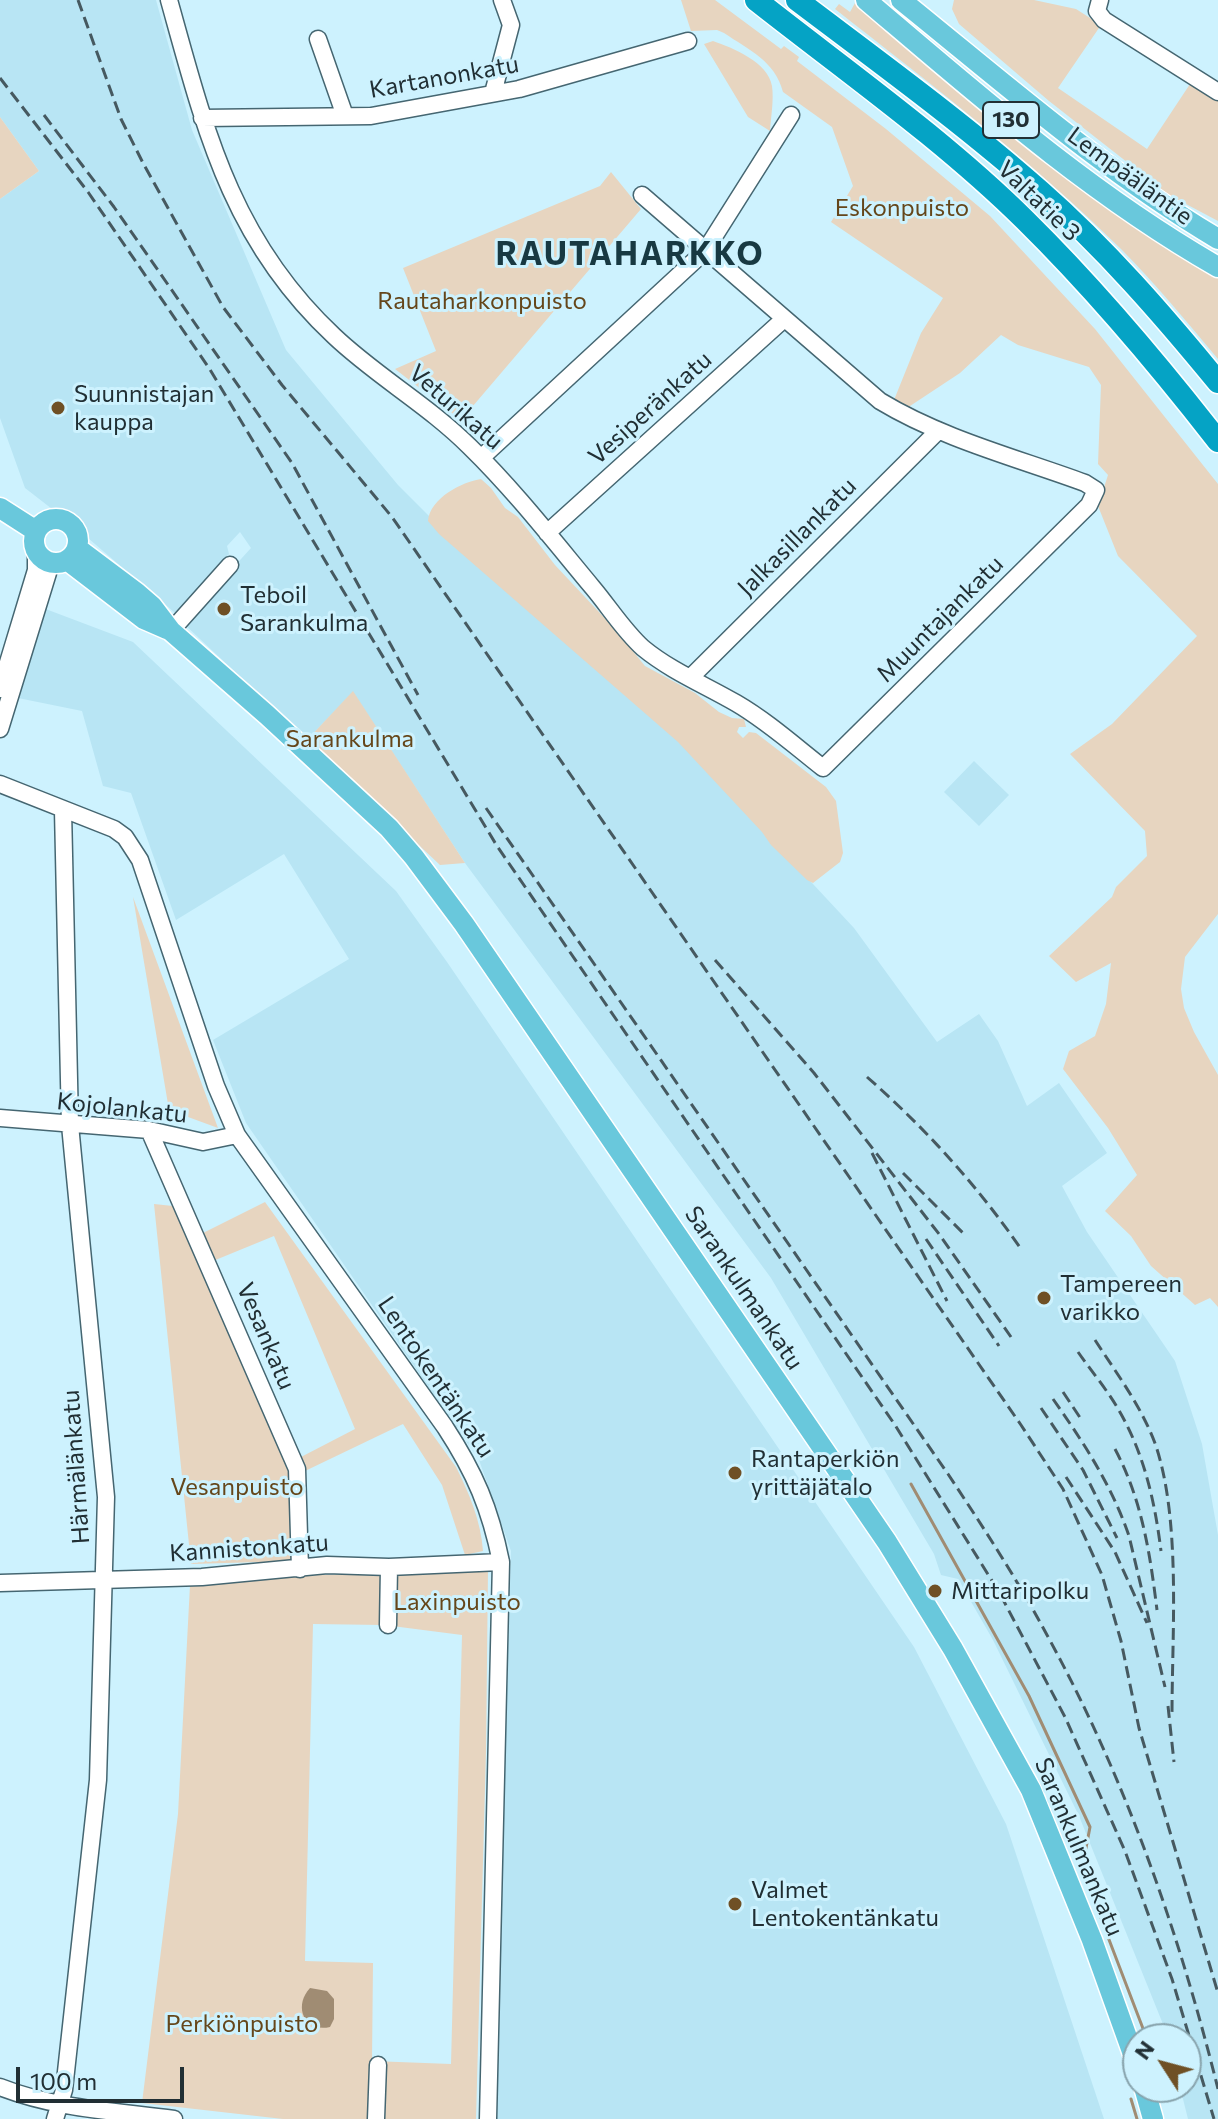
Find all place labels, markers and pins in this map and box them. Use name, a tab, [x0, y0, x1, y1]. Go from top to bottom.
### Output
place label: Suunnistajan kauppa	[74, 380, 214, 436]
marker: Suunnistajan kauppa	[49, 399, 67, 417]
place label: Teboil Sarankulma	[240, 581, 368, 637]
marker: Teboil Sarankulma	[215, 600, 233, 618]
place label: Tampereen varikko	[1060, 1270, 1182, 1326]
marker: Tampereen varikko	[1035, 1289, 1053, 1307]
place label: Rantaperkiön yrittäjätalo	[751, 1445, 899, 1501]
marker: Rantaperkiön yrittäjätalo	[726, 1464, 744, 1482]
place label: Mittaripolku	[951, 1577, 1089, 1605]
marker: Mittaripolku	[926, 1582, 944, 1600]
place label: Valmet Lentokentänkatu	[751, 1876, 939, 1932]
marker: Valmet Lentokentänkatu	[726, 1895, 744, 1913]

